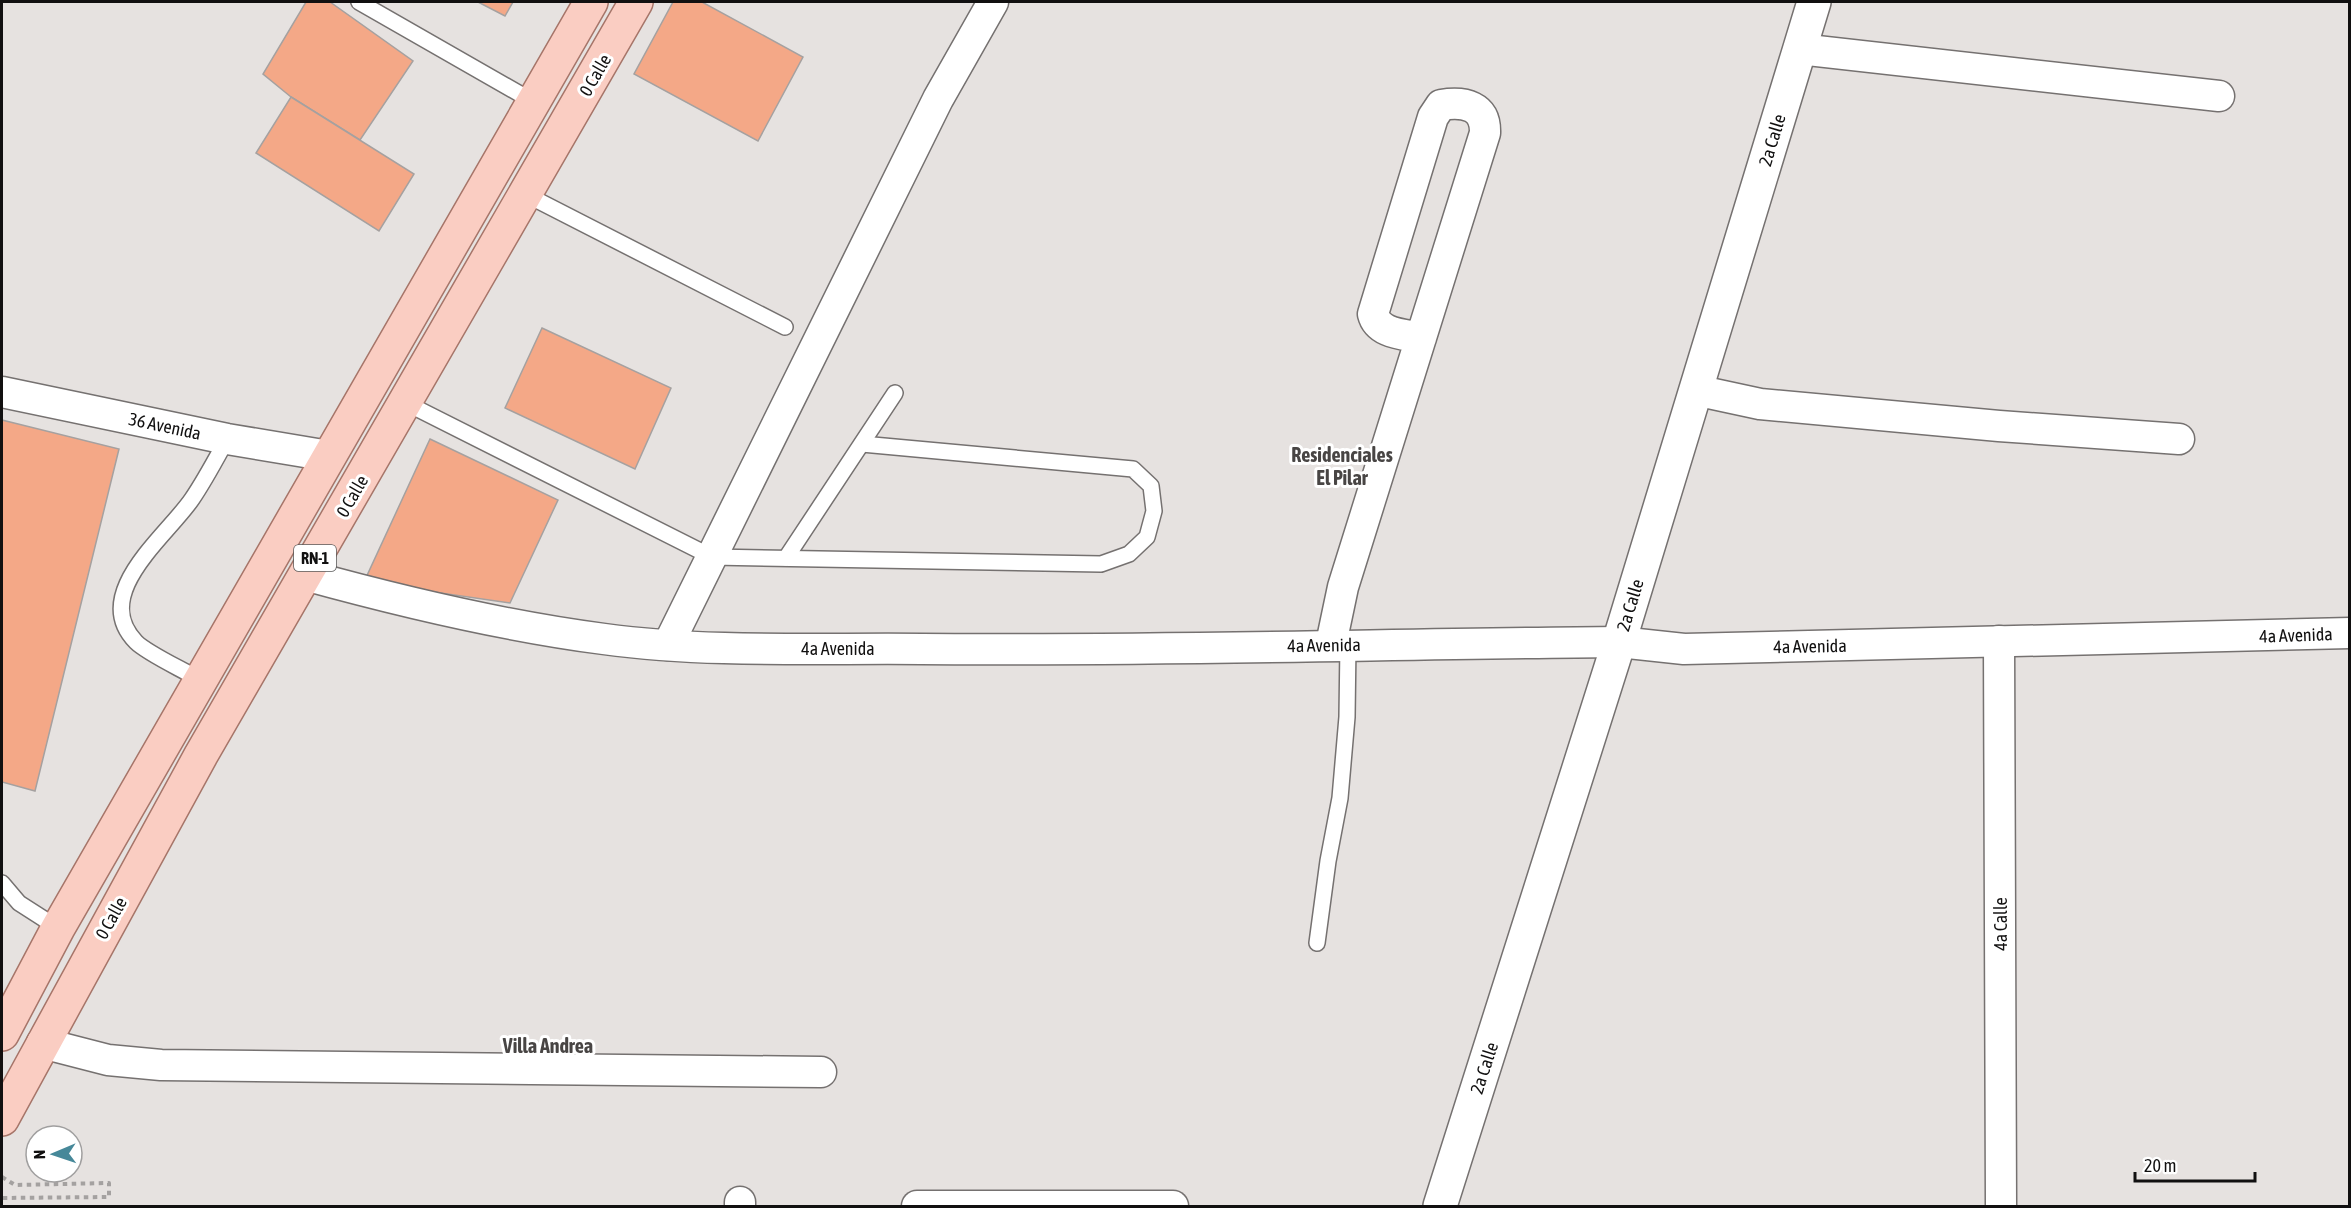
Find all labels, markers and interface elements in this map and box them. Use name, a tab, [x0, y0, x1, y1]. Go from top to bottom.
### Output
street label: 0 Calle	[575, 50, 615, 100]
street label: 2a Calle	[1754, 111, 1790, 169]
street label: 36 Avenida	[127, 408, 203, 444]
district label: Residenciales El Pilar	[1291, 443, 1393, 489]
street label: 0 Calle	[332, 471, 372, 521]
road number: RN-1	[294, 545, 336, 571]
street label: 2a Calle	[1612, 576, 1648, 634]
street label: 4a Avenida	[2259, 623, 2333, 647]
street label: 4a Avenida	[1287, 634, 1361, 656]
street label: 4a Avenida	[1773, 635, 1847, 657]
street label: 4a Avenida	[801, 638, 875, 659]
street label: 0 Calle	[91, 893, 131, 943]
street label: 4a Calle	[1990, 897, 2011, 951]
district label: Villa Andrea	[502, 1034, 593, 1057]
street label: 2a Calle	[1466, 1039, 1502, 1097]
north arrow	[24, 1124, 84, 1184]
scale bar	[2135, 1145, 2255, 1183]
text: N	[30, 1149, 48, 1160]
text: 20 m	[2144, 1155, 2176, 1176]

